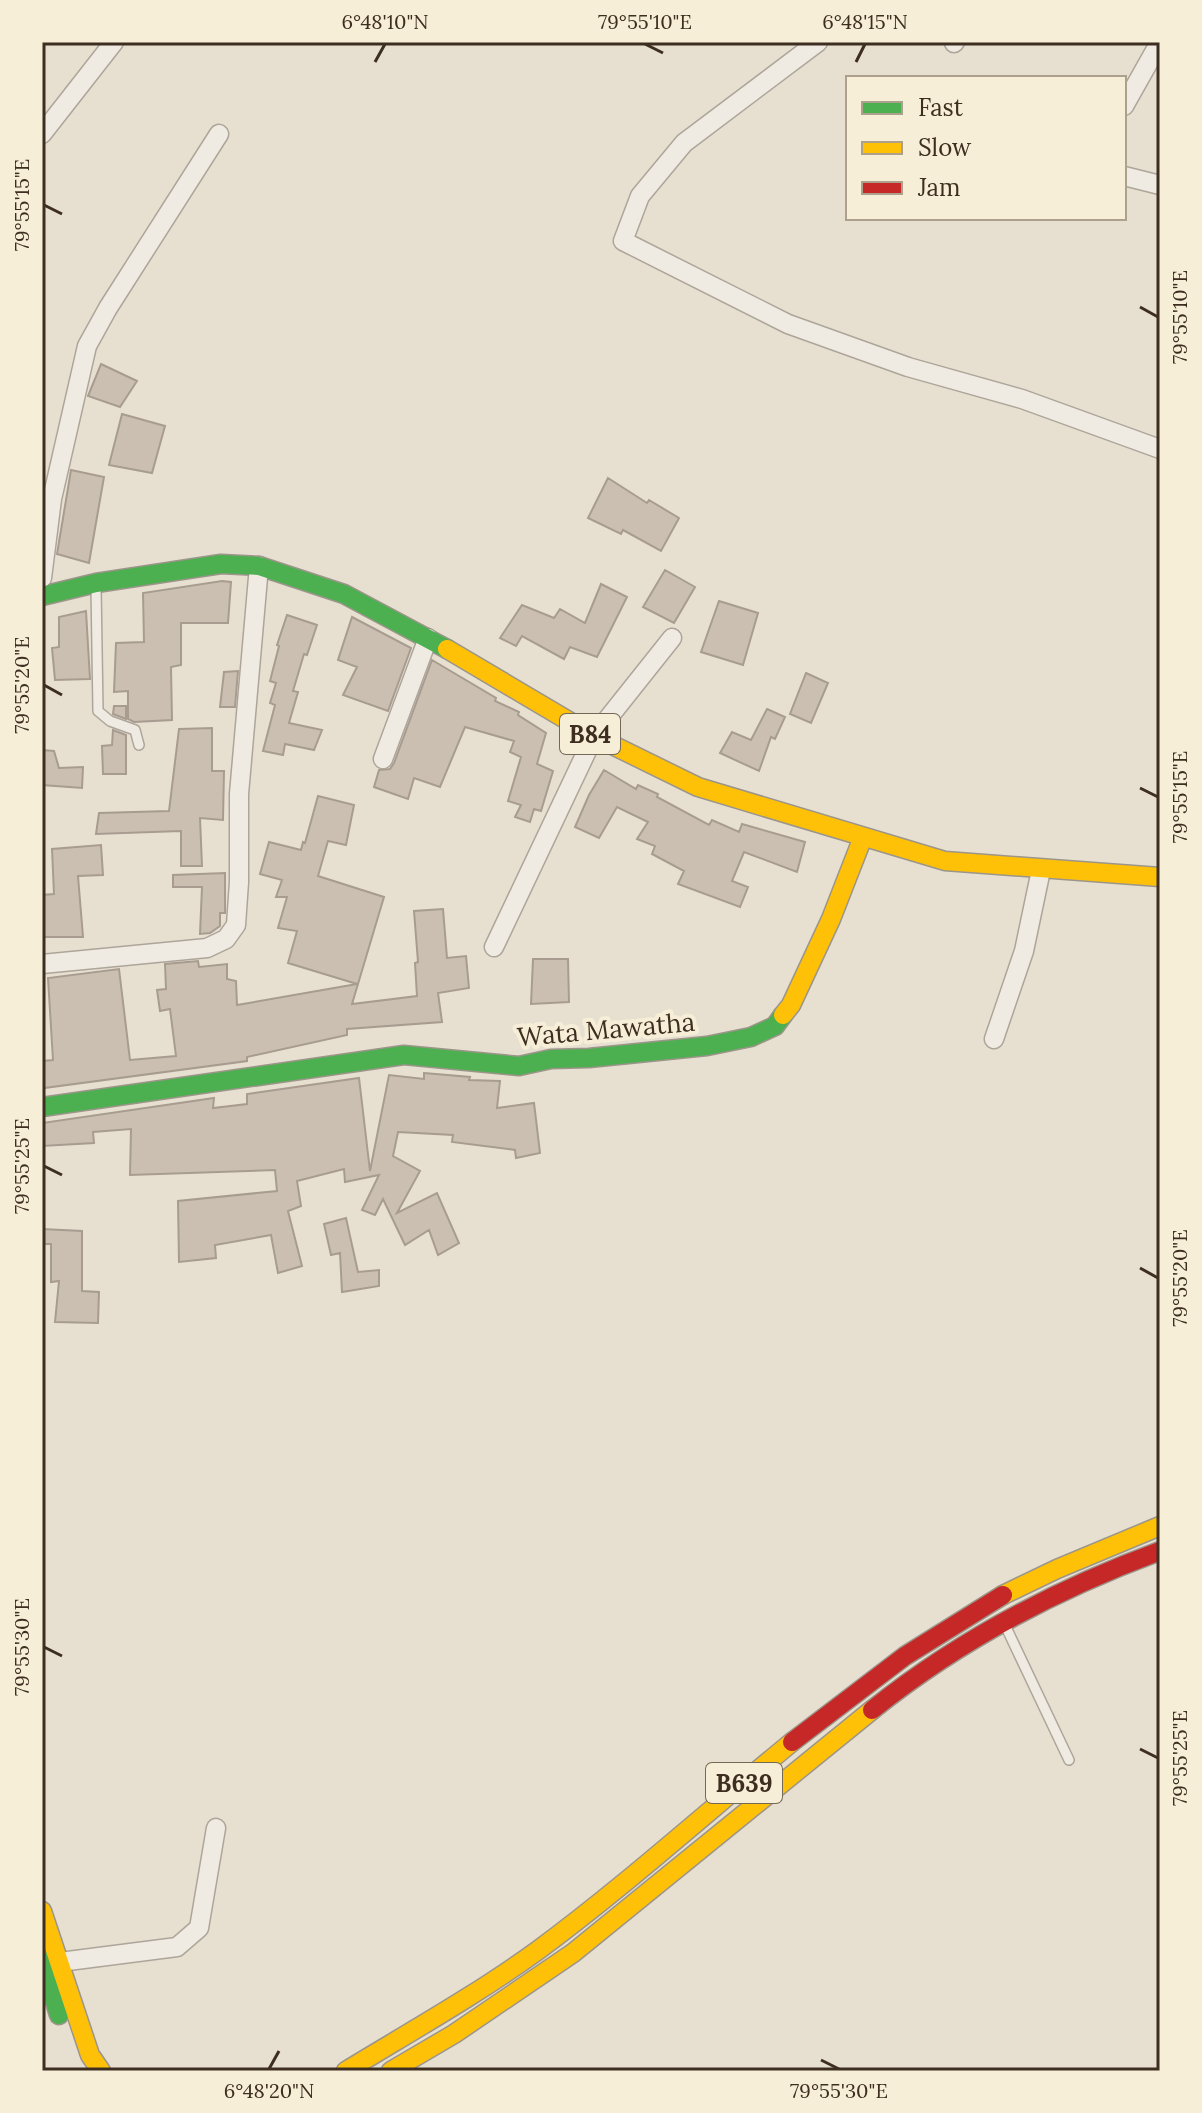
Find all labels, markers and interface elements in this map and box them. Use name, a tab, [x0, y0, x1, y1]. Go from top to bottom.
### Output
text: 6°48'10"N	[341, 9, 429, 34]
text: 79°55'10"E	[598, 9, 692, 34]
text: 6°48'15"N	[822, 9, 908, 34]
legend	[846, 76, 1126, 220]
text: Fast	[918, 92, 964, 123]
text: Slow	[918, 132, 972, 163]
text: 79°55'15"E	[9, 159, 34, 251]
text: Jam	[917, 172, 960, 203]
text: 79°55'10"E	[1167, 270, 1192, 364]
text: 79°55'20"E	[9, 636, 34, 734]
road number: B84	[560, 714, 620, 754]
text: 79°55'15"E	[1167, 751, 1192, 843]
street label: Wata Mawatha	[516, 1005, 696, 1053]
text: 79°55'25"E	[9, 1118, 34, 1214]
text: 79°55'20"E	[1167, 1229, 1192, 1327]
text: 79°55'30"E	[9, 1598, 34, 1696]
text: 79°55'25"E	[1167, 1710, 1192, 1806]
road number: B639	[706, 1763, 782, 1803]
text: 6°48'20"N	[224, 2078, 314, 2103]
text: 79°55'30"E	[790, 2078, 888, 2103]

